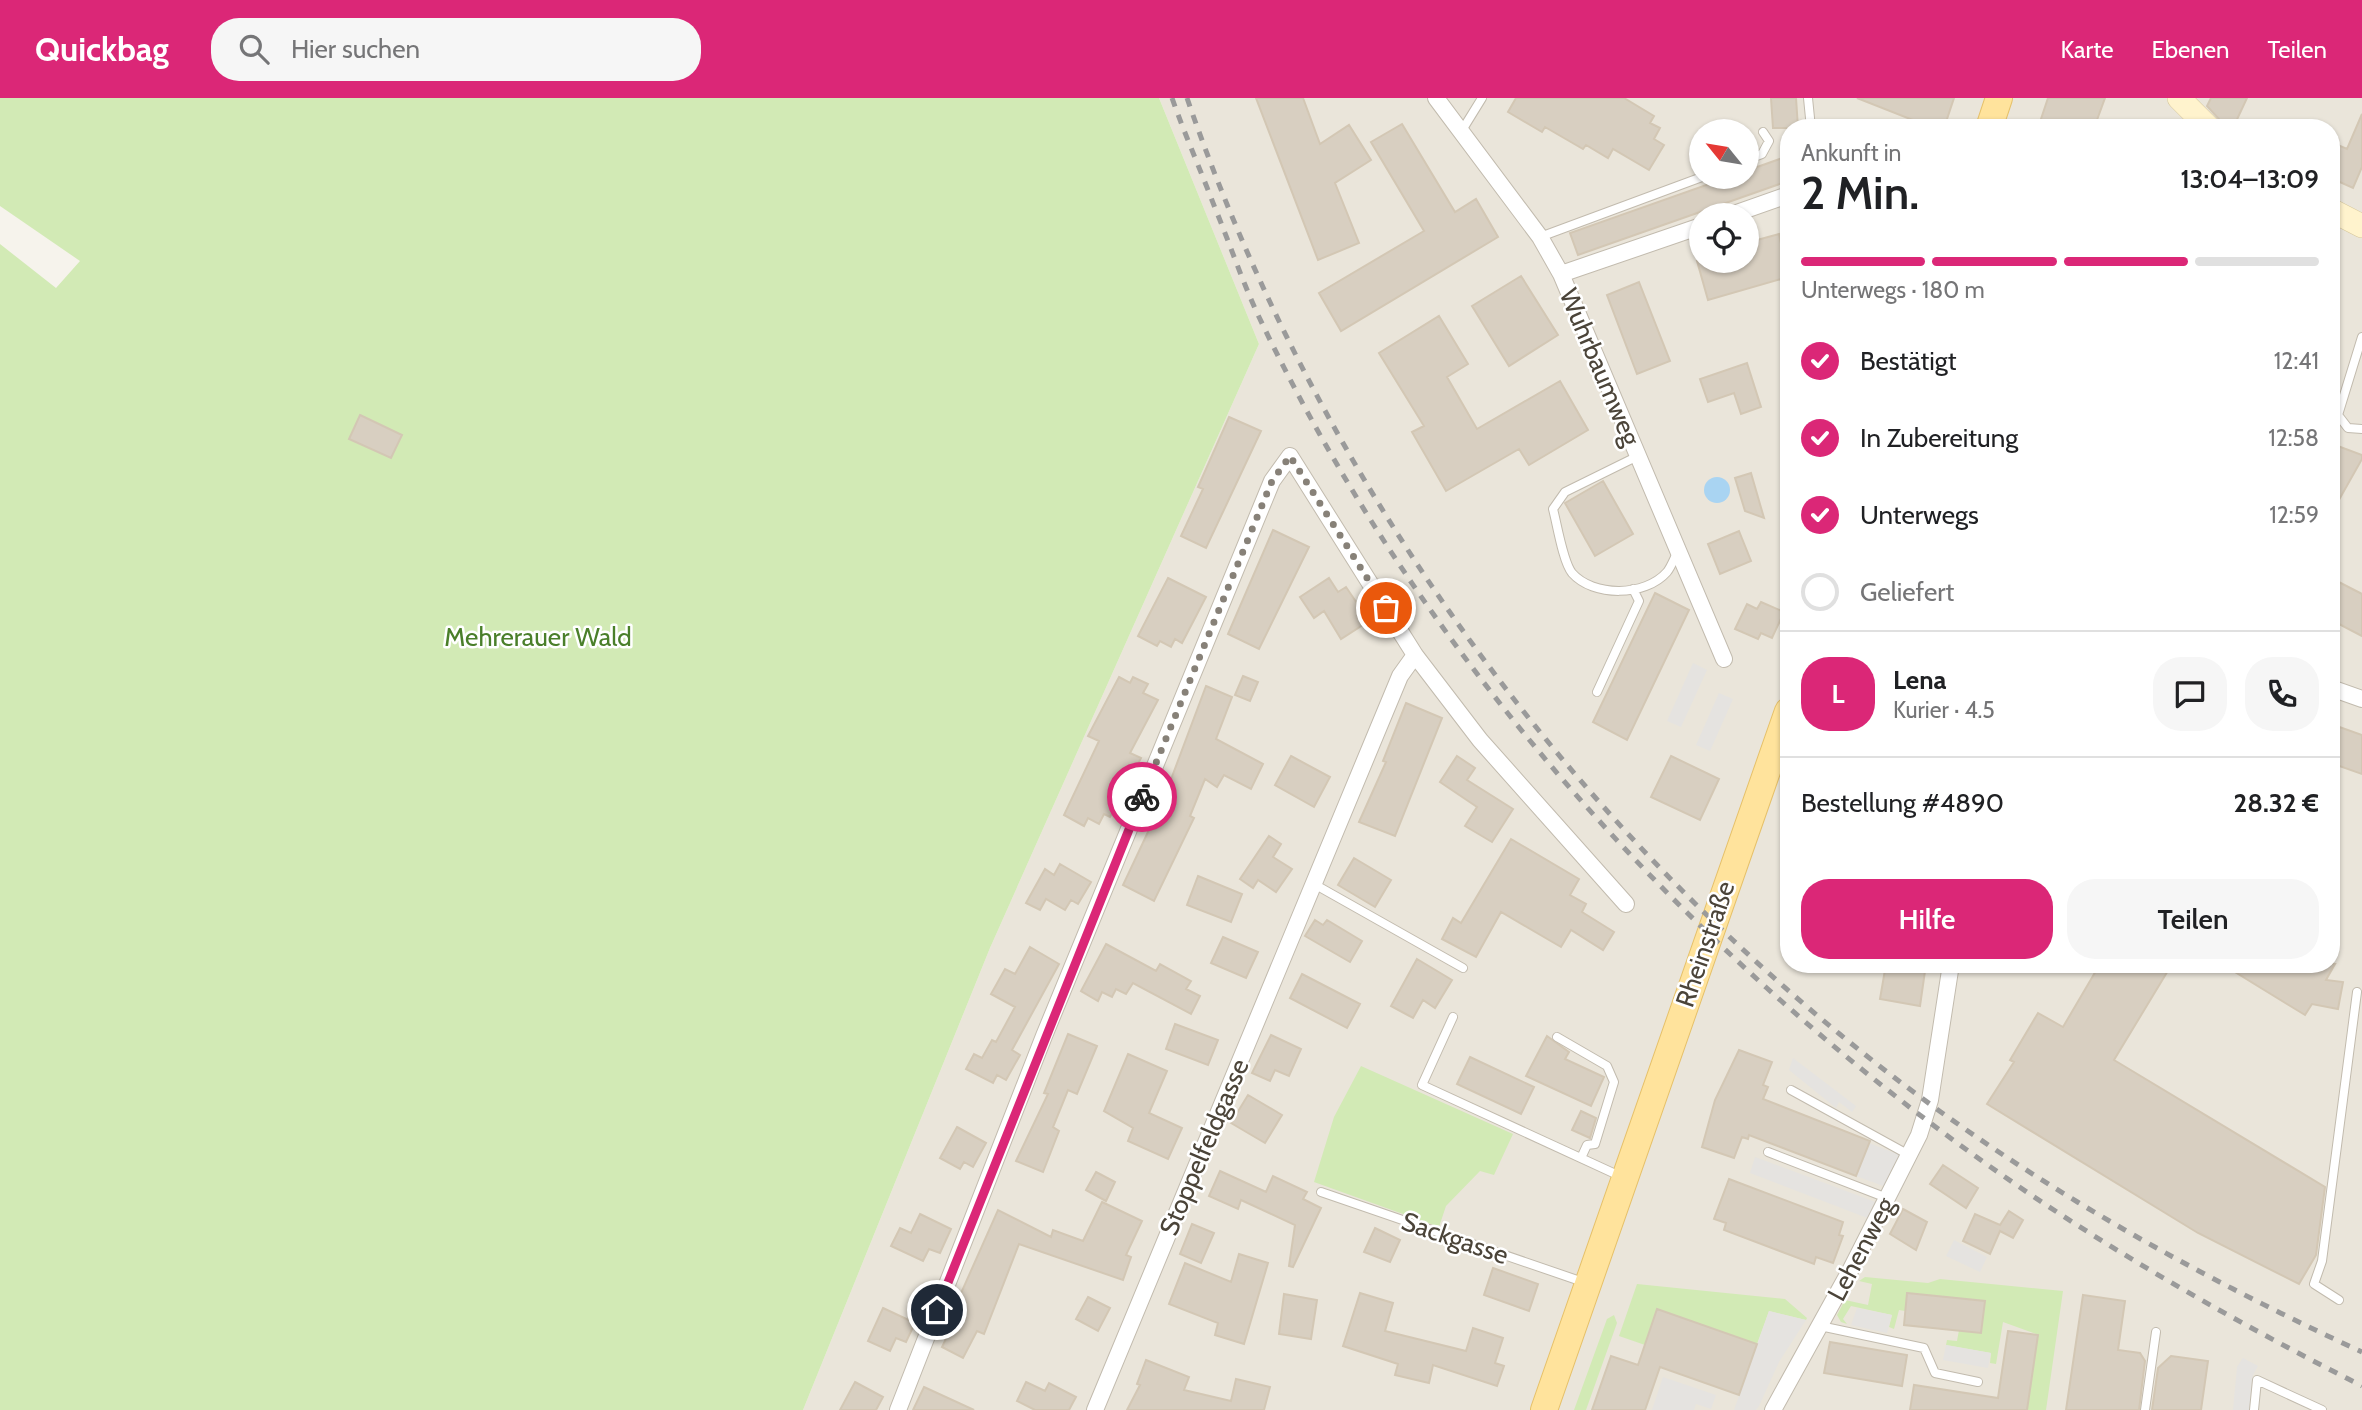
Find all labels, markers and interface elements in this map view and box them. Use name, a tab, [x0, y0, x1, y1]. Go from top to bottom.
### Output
search box	[211, 18, 701, 81]
text: Quickbag	[35, 29, 169, 69]
icon: search	[235, 30, 273, 68]
text: Hier suchen	[291, 33, 420, 65]
text: Karte	[2060, 35, 2113, 64]
text: Ebenen	[2151, 35, 2229, 64]
text: Teilen	[2267, 35, 2327, 64]
north arrow	[1689, 119, 1759, 189]
map controls	[1689, 119, 1759, 273]
text: Ankunft in	[1801, 139, 1901, 167]
text: 13:04–13:09	[2180, 163, 2319, 195]
text: 2 Min.	[1801, 165, 1919, 221]
button: locate	[1689, 203, 1759, 273]
text: Unterwegs · 180 m	[1801, 276, 1985, 304]
street label: Wuhrbaumweg	[1552, 283, 1648, 451]
icon: check	[1801, 342, 1839, 380]
text: Bestätigt	[1860, 345, 1957, 377]
text: 12:41	[2274, 347, 2319, 375]
icon: check	[1801, 419, 1839, 457]
text: In Zubereitung	[1860, 422, 2018, 454]
text: 12:58	[2268, 424, 2319, 452]
icon: check	[1801, 496, 1839, 534]
text: Unterwegs	[1860, 499, 1979, 531]
text: 12:59	[2269, 501, 2319, 529]
text: Geliefert	[1860, 576, 1954, 608]
pin	[1356, 578, 1416, 638]
icon: bag	[1367, 589, 1405, 627]
park label: Mehrerauer Wald	[444, 621, 632, 653]
button: chat	[2153, 657, 2227, 731]
button: phone	[2245, 657, 2319, 731]
text: Lena	[1893, 664, 1947, 696]
text: L	[1831, 678, 1845, 710]
text: Kurier · 4.5	[1893, 696, 1995, 724]
courier	[1107, 762, 1177, 832]
icon: bike	[1123, 778, 1161, 816]
text: Bestellung #4890	[1801, 787, 2004, 819]
text: 28.32 €	[2233, 787, 2319, 819]
street label: Rheinstraße	[1669, 877, 1741, 1011]
button: Hilfe	[1801, 879, 2053, 959]
button: Teilen	[2067, 879, 2319, 959]
street label: Stoppelfeldgasse	[1152, 1054, 1256, 1240]
street label: Lehenweg	[1820, 1191, 1902, 1306]
street label: Sackgasse	[1397, 1205, 1513, 1271]
pin	[907, 1280, 967, 1340]
icon: home	[918, 1291, 956, 1329]

